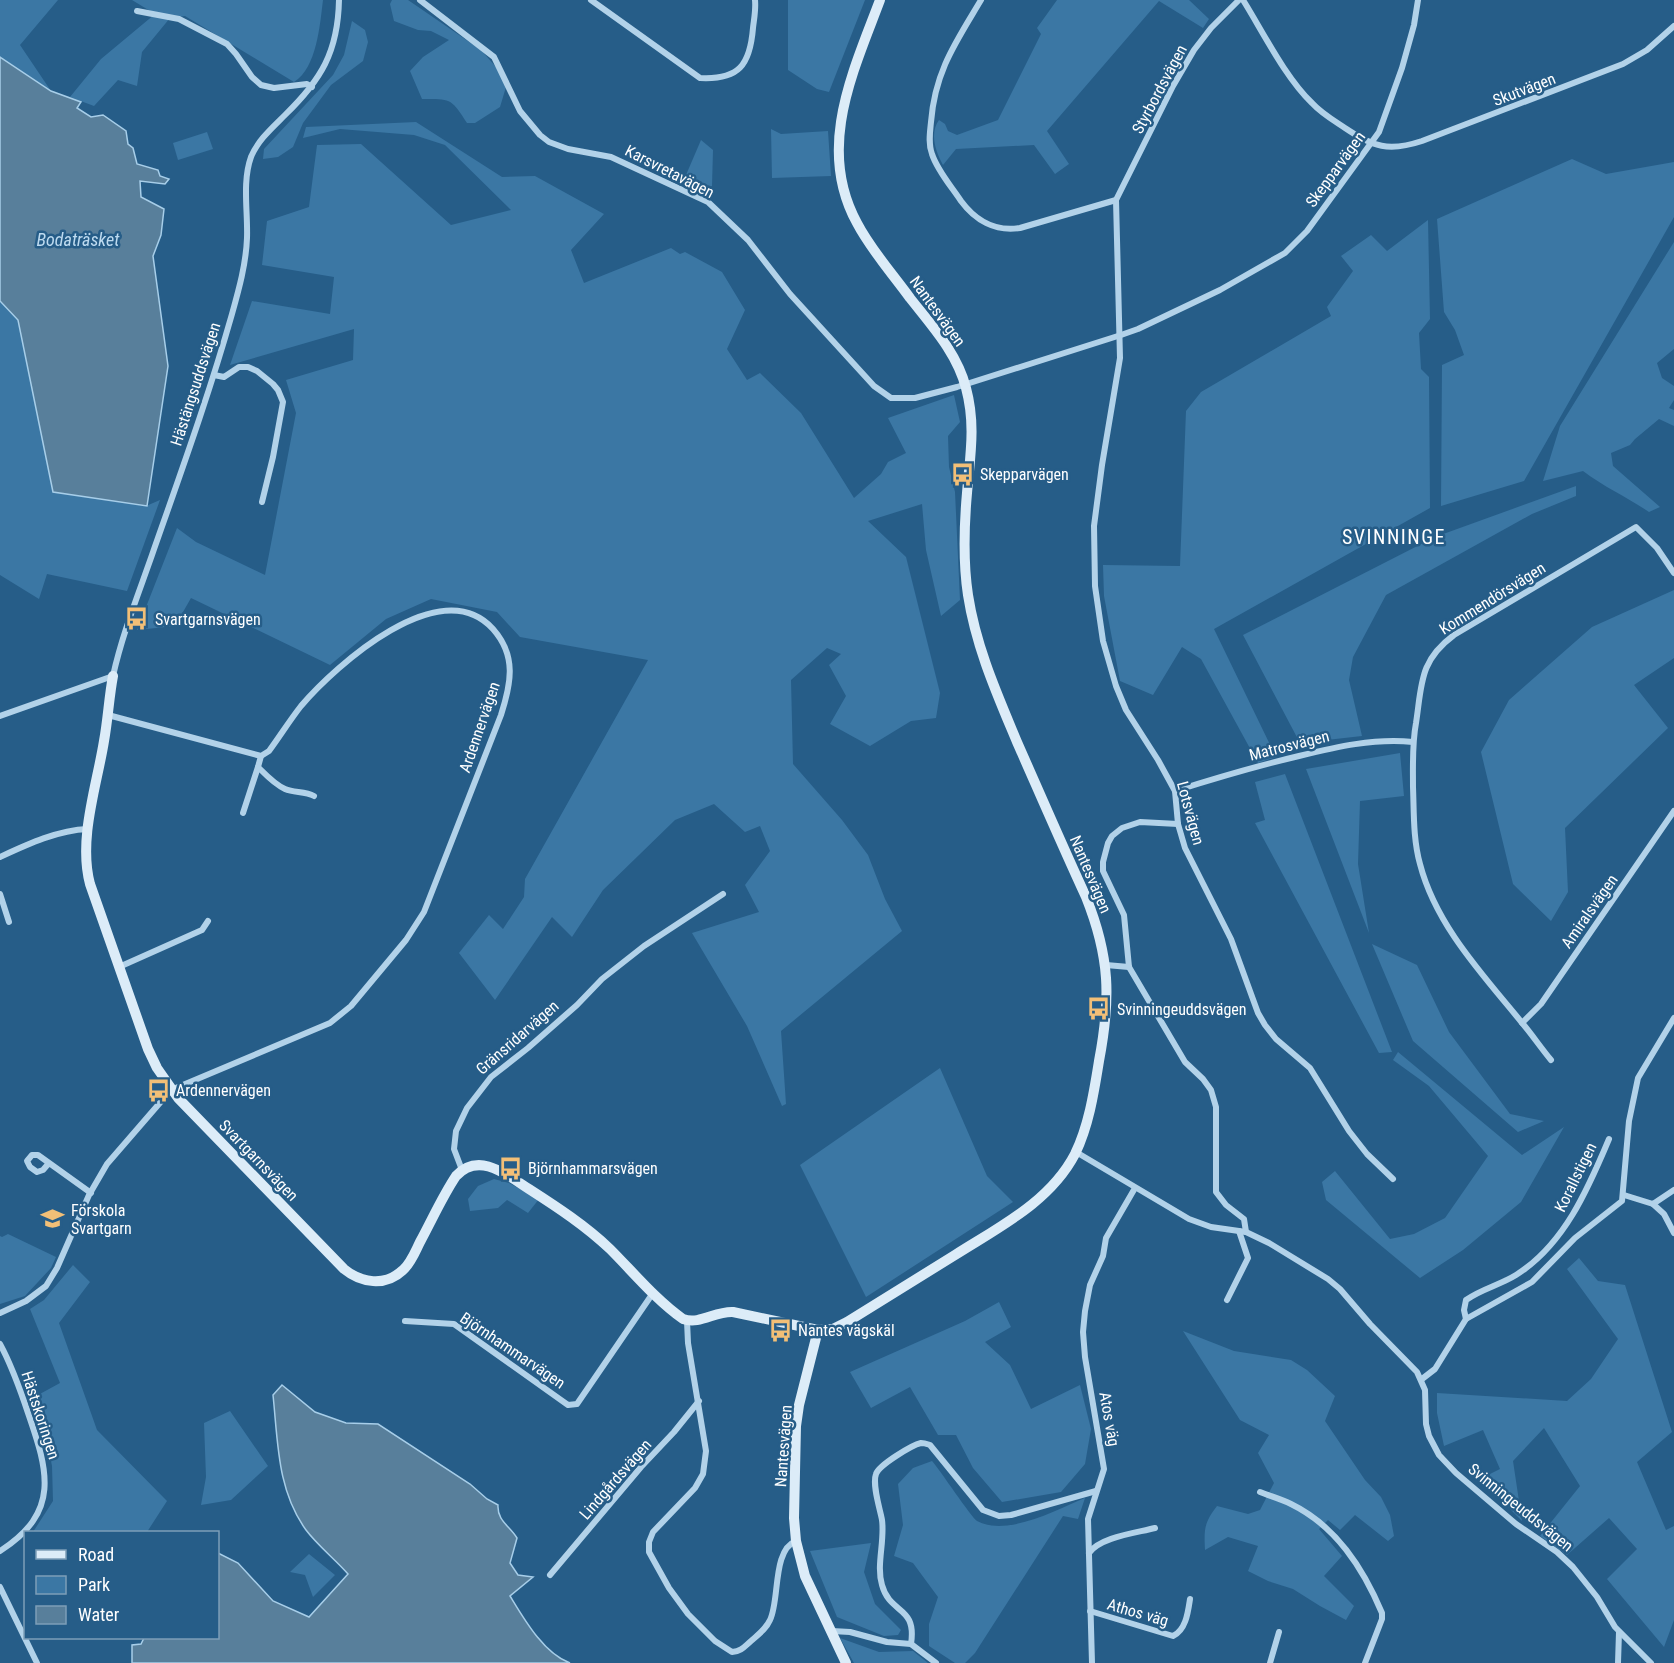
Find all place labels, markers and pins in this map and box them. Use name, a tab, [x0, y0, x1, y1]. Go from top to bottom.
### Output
bus stop icon: Skepparvägen	[949, 461, 975, 487]
place label: Skepparvägen	[980, 465, 1069, 484]
bus stop icon: Svartgarnsvägen	[124, 606, 150, 632]
place label: Svartgarnsvägen	[155, 610, 261, 629]
bus stop icon: Svinningeuddsvägen	[1086, 996, 1112, 1022]
place label: Svinningeuddsvägen	[1117, 1000, 1247, 1019]
bus stop icon: Ardennervägen	[145, 1077, 171, 1103]
place label: Ardennervägen	[176, 1081, 271, 1100]
bus stop icon: Björnhammarsvägen	[497, 1155, 523, 1181]
place label: Björnhammarsvägen	[528, 1159, 658, 1178]
place label: Förskola Svartgarn	[71, 1201, 132, 1238]
school or university icon: Förskola Svartgarn	[40, 1206, 66, 1232]
bus stop icon: Nantes vägskäl	[767, 1317, 793, 1343]
place label: Nantes vägskäl	[798, 1321, 895, 1340]

